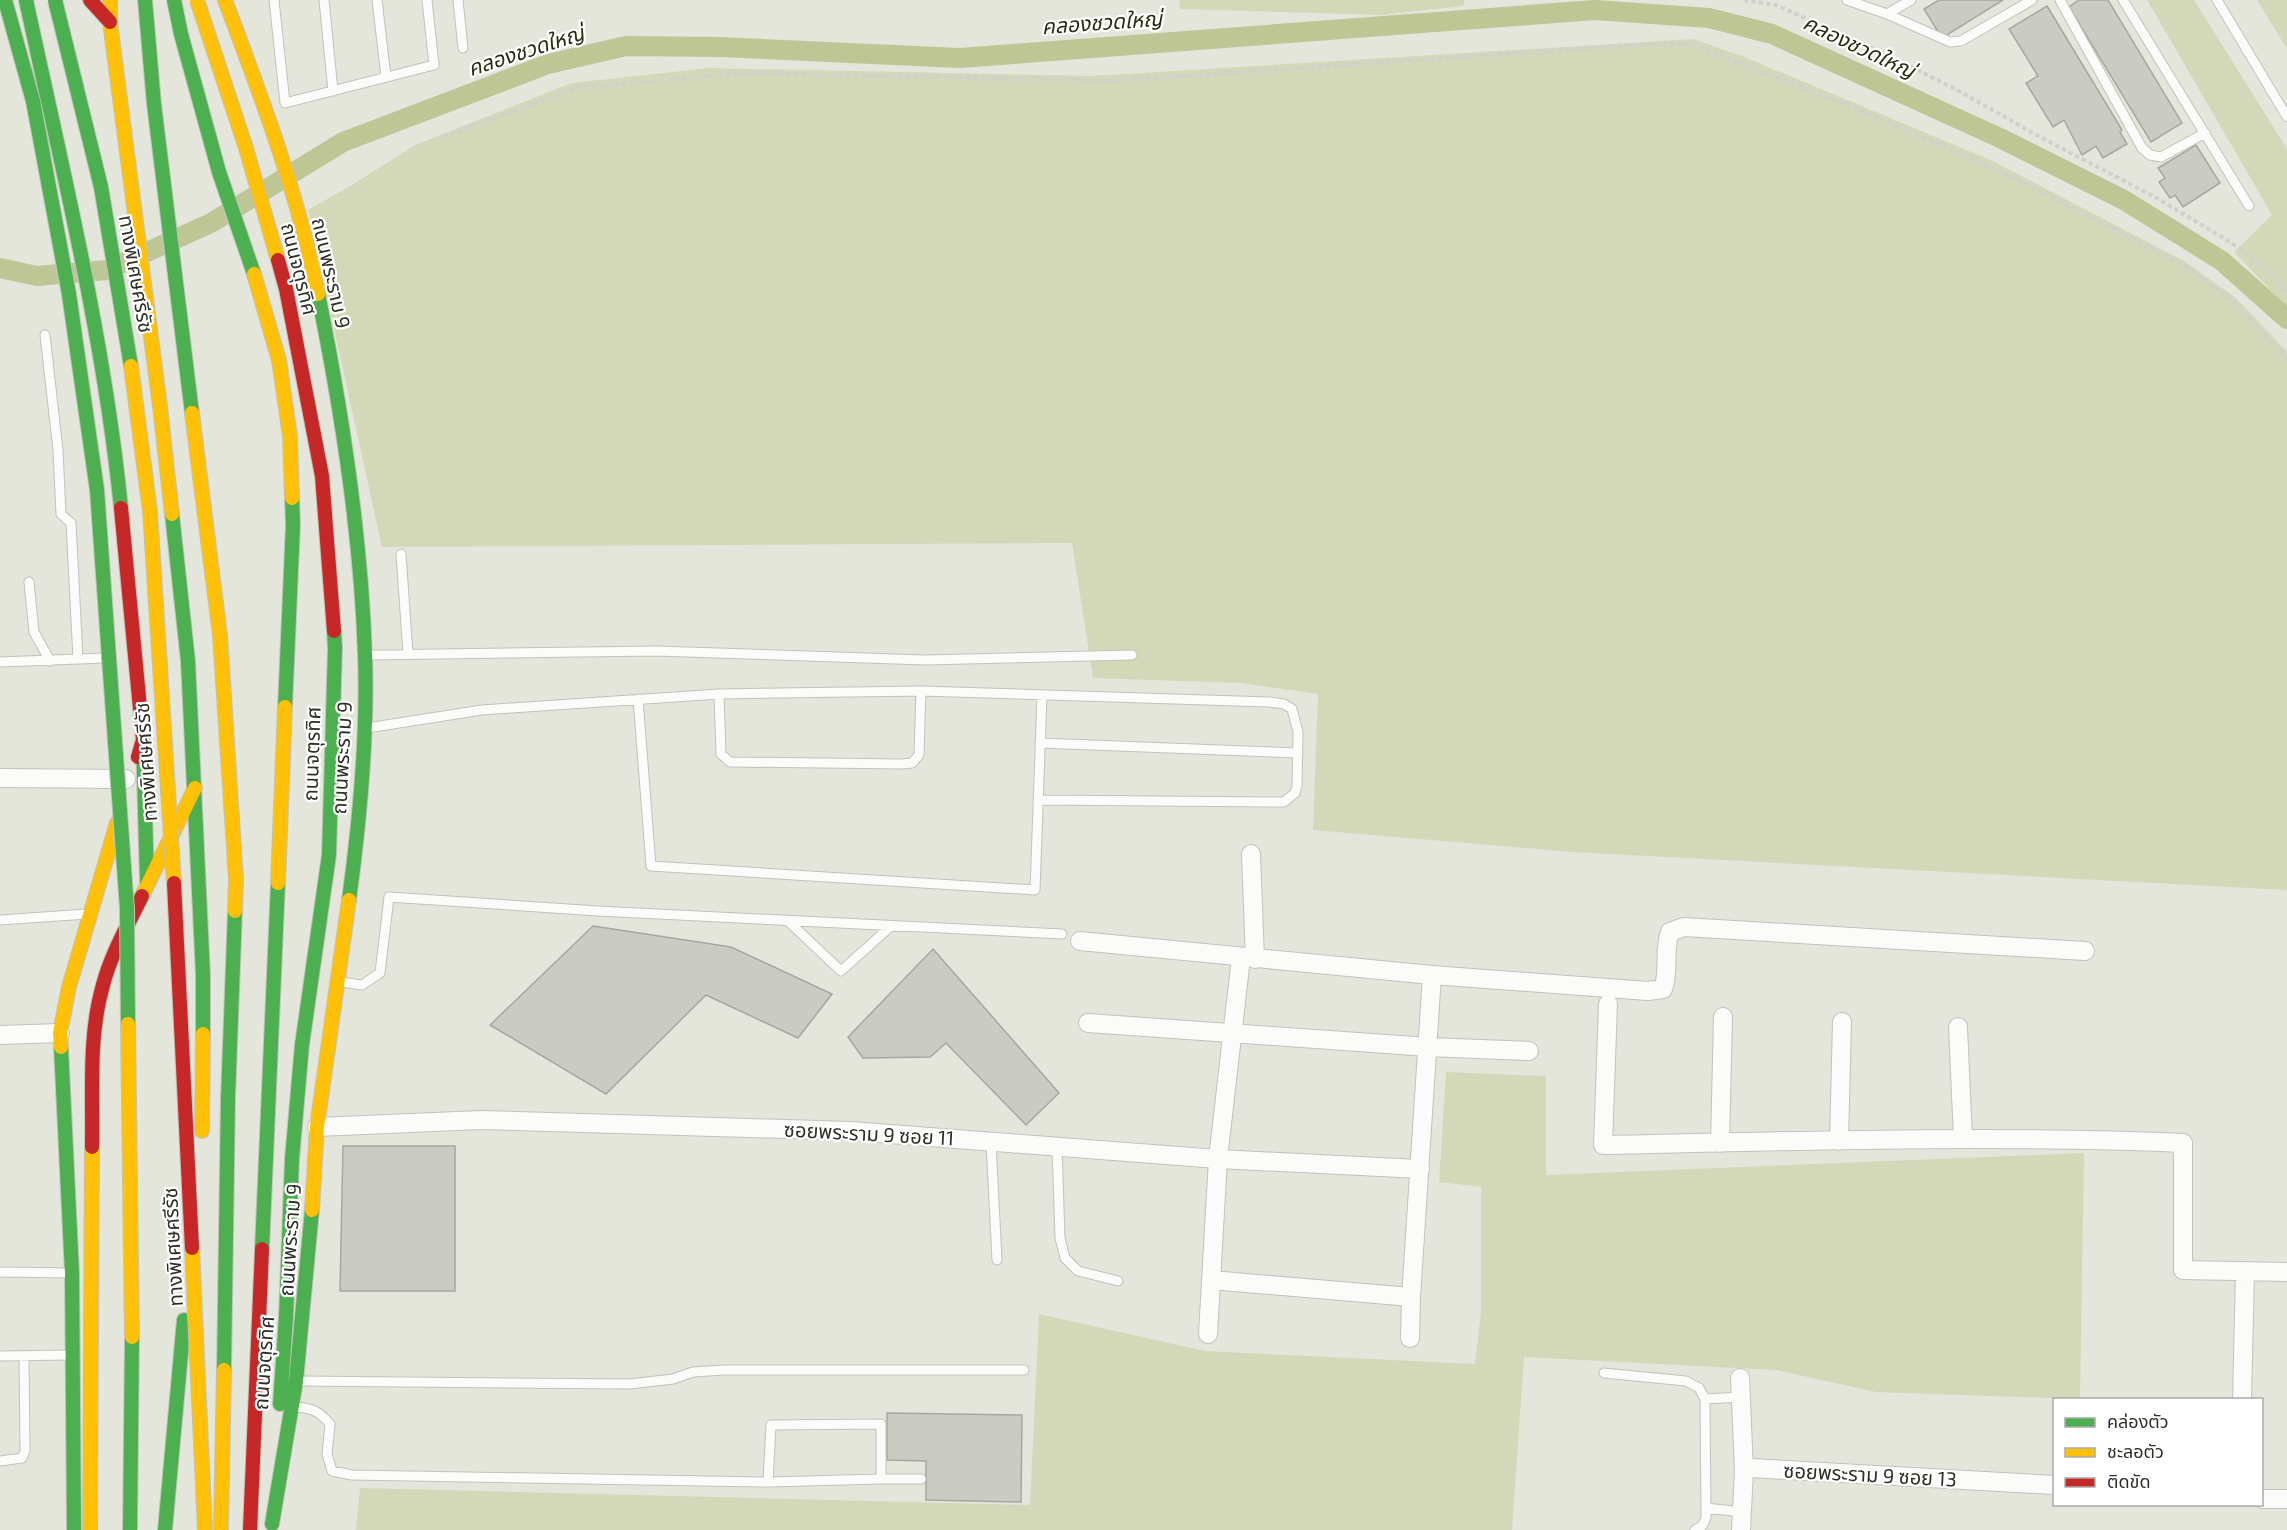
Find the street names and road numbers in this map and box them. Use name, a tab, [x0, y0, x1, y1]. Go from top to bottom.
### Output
street label: ทางพิเศษศรีรัช	[115, 213, 159, 335]
street label: ถนนพระราม 9	[308, 215, 356, 331]
street label: ถนนจตุรทิศ	[276, 220, 323, 318]
street label: ถนนพระราม 9	[326, 701, 356, 815]
street label: ทางพิเศษศรีรัช	[129, 702, 161, 822]
street label: ถนนจตุรทิศ	[297, 706, 326, 802]
street label: ซอยพระราม 9 ซอย 11	[783, 1117, 955, 1149]
street label: ถนนพระราม 9	[273, 1183, 305, 1297]
street label: ทางพิเศษศรีรัช	[157, 1187, 187, 1307]
street label: ถนนจตุรทิศ	[248, 1315, 279, 1411]
street label: ซอยพระราม 9 ซอย 13	[1783, 1457, 1957, 1491]

